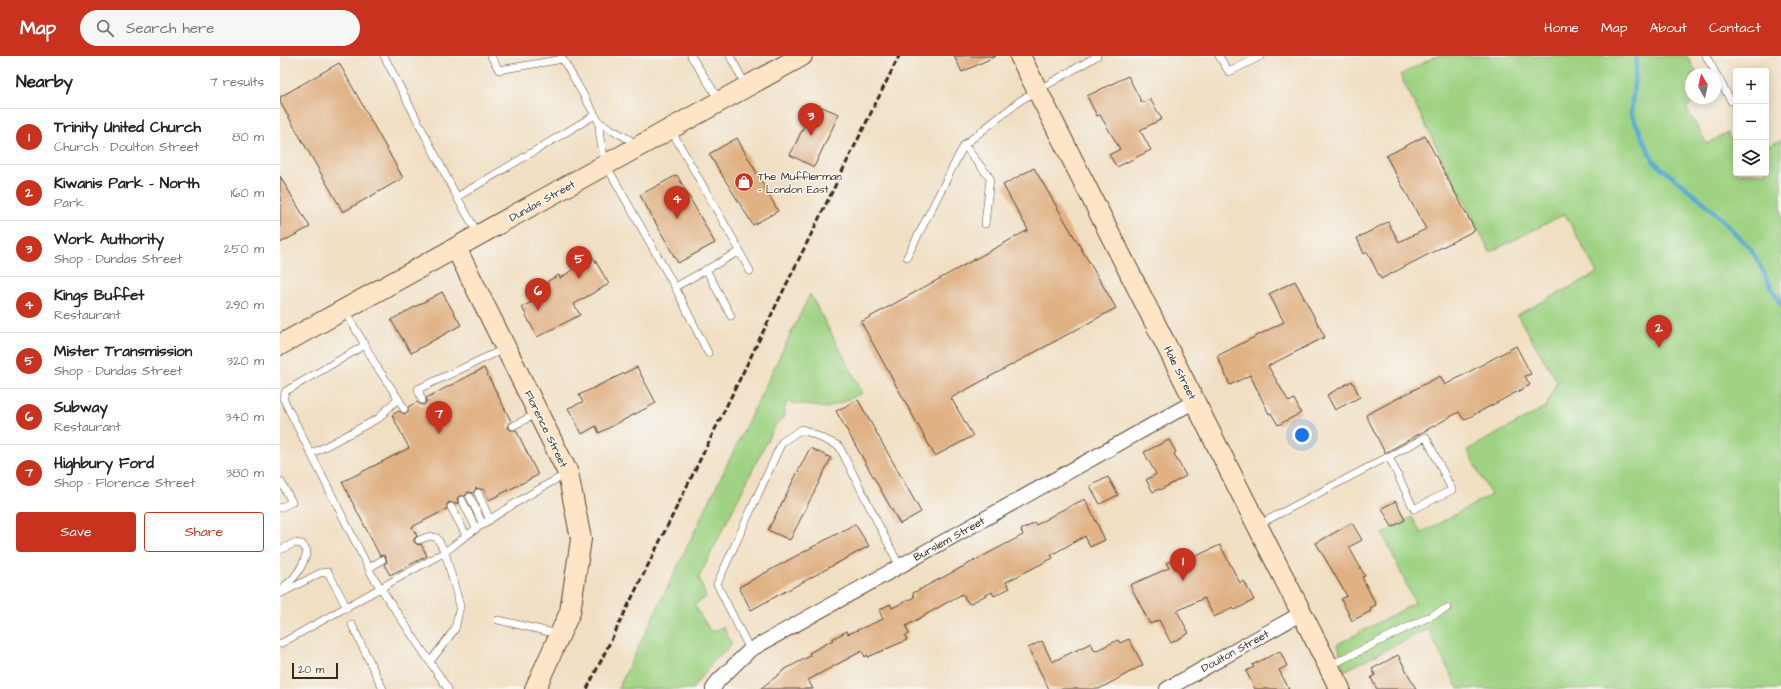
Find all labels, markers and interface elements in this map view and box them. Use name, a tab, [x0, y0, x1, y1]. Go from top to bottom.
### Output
search box	[80, 10, 360, 46]
text: Map	[20, 15, 56, 42]
icon: search	[94, 17, 116, 39]
text: Search here	[126, 18, 215, 39]
text: Home	[1544, 18, 1579, 38]
text: Map	[1601, 18, 1627, 38]
text: About	[1649, 18, 1687, 38]
text: Contact	[1709, 18, 1761, 38]
north arrow	[1685, 68, 1721, 104]
map controls	[1733, 68, 1769, 176]
button: +	[1733, 68, 1769, 104]
text: Nearby	[16, 70, 73, 94]
text: 7 results	[210, 73, 264, 91]
pin: 3	[798, 103, 824, 136]
button: −	[1733, 104, 1769, 140]
text: Trinity United Church	[54, 117, 201, 138]
text: 1	[28, 128, 30, 146]
text: 80 m	[232, 128, 264, 146]
text: Church · Doulton Street	[54, 138, 199, 156]
button: layers	[1733, 140, 1769, 176]
place label: The Mufflerman - London East	[758, 169, 842, 197]
shop icon: The Mufflerman - London East	[733, 171, 755, 193]
text: Kiwanis Park - North	[54, 173, 199, 194]
street label: Dundas Street	[506, 176, 578, 225]
text: 2	[25, 184, 33, 202]
text: 160 m	[231, 184, 264, 202]
pin: 4	[664, 186, 690, 219]
text: Park	[54, 194, 84, 212]
text: Work Authority	[54, 229, 164, 250]
text: 3	[26, 240, 32, 258]
text: 250 m	[224, 240, 264, 258]
pin: 5	[566, 246, 592, 279]
text: Shop · Dundas Street	[54, 250, 182, 268]
pin: 6	[525, 278, 551, 311]
text: Kings Buffet	[54, 285, 144, 306]
text: 4	[25, 296, 33, 314]
text: 290 m	[226, 296, 264, 314]
text: Restaurant	[54, 306, 121, 324]
pin: 2	[1646, 315, 1672, 348]
text: Mister Transmission	[54, 341, 192, 362]
street label: Hale Street	[1160, 344, 1200, 403]
text: 5	[24, 352, 34, 370]
text: 320 m	[226, 352, 264, 370]
text: Shop · Dundas Street	[54, 362, 182, 380]
street label: Florence Street	[521, 388, 571, 471]
text: Subway	[54, 397, 108, 418]
pin: 7	[426, 401, 452, 434]
text: 6	[25, 408, 33, 426]
text: 340 m	[225, 408, 264, 426]
text: Restaurant	[54, 418, 121, 436]
your location	[1292, 425, 1312, 445]
text: Highbury Ford	[54, 453, 154, 474]
text: 7	[25, 464, 33, 482]
text: 380 m	[225, 464, 264, 482]
text: Shop · Florence Street	[54, 474, 195, 492]
button: Save	[16, 512, 136, 552]
button: Share	[144, 512, 264, 552]
street label: Burslem Street	[911, 513, 988, 565]
pin: 1	[1170, 548, 1196, 581]
street label: Doulton Street	[1199, 626, 1272, 676]
scale bar	[292, 661, 338, 680]
text: 20 m	[298, 662, 324, 677]

